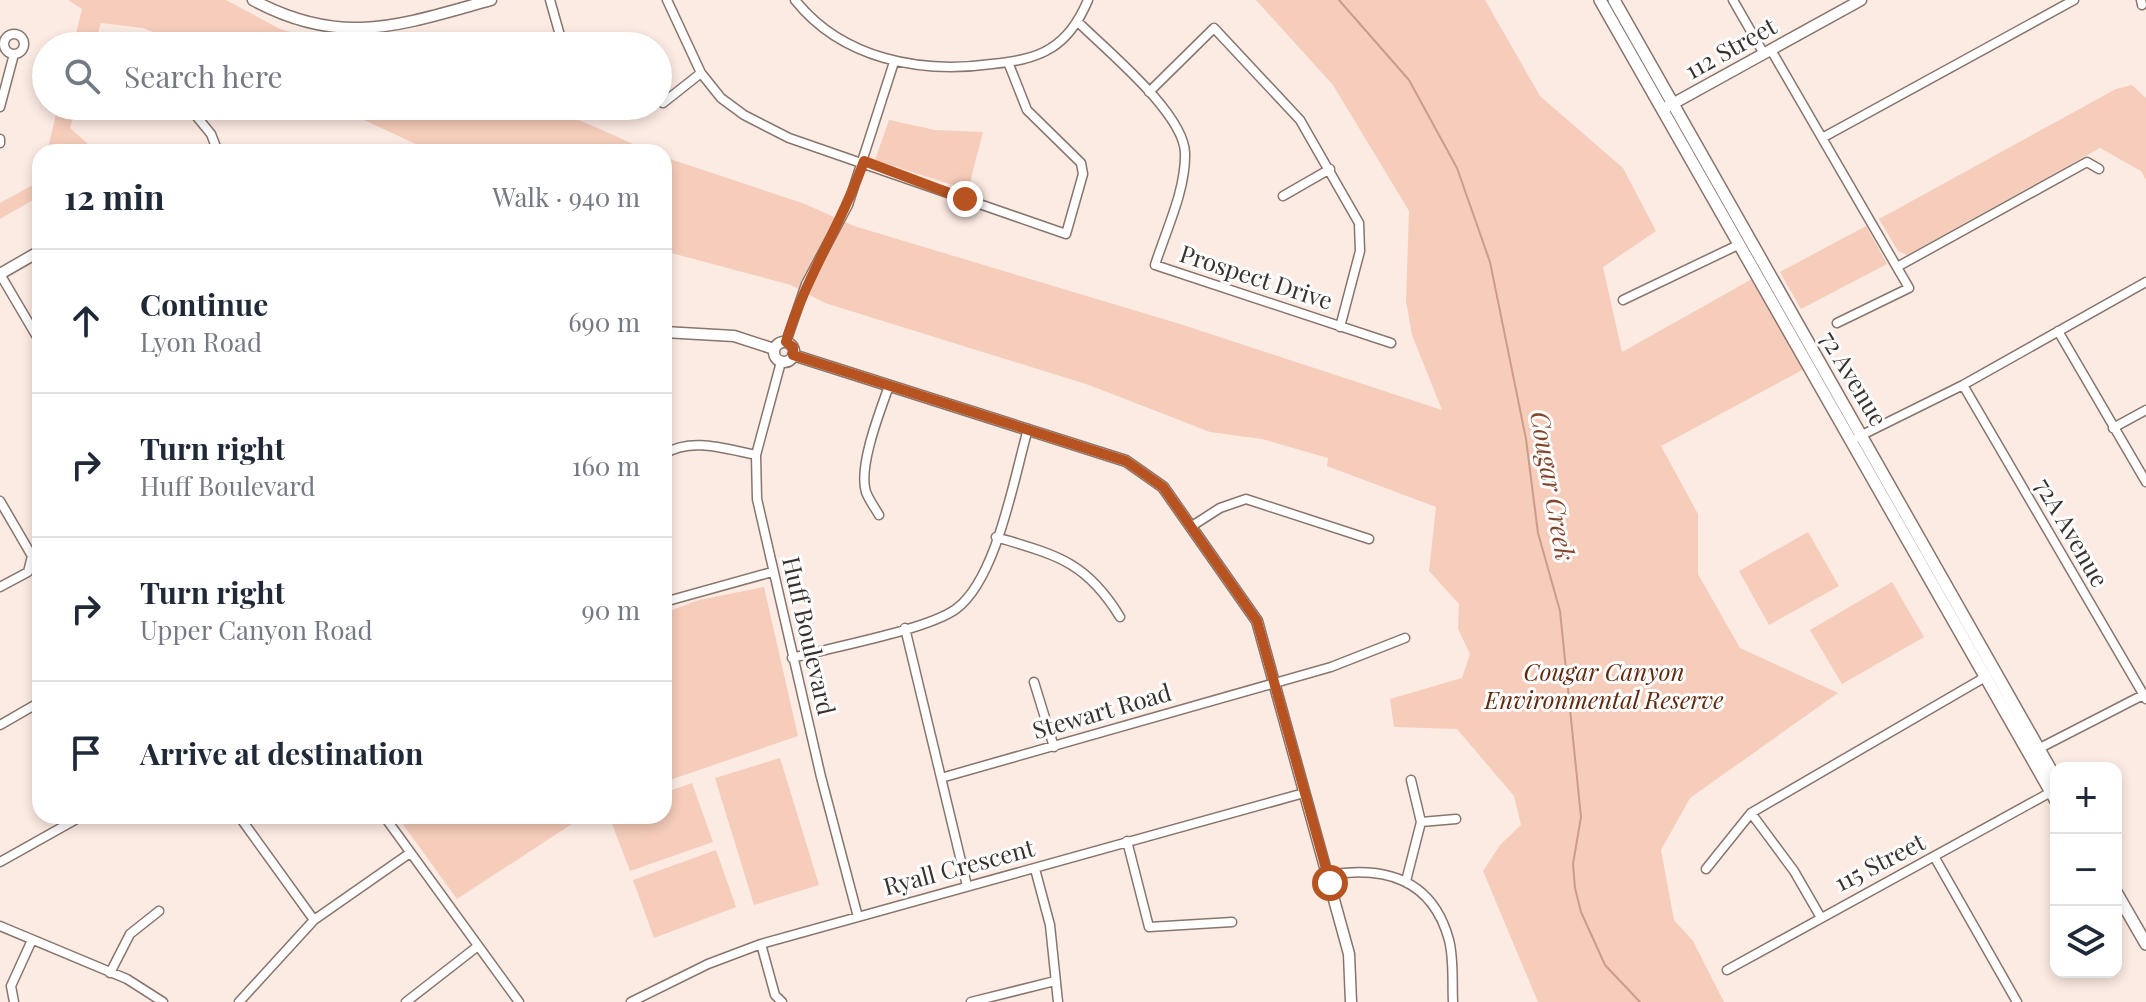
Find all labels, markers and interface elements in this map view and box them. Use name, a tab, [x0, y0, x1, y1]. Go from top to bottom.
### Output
street label: 112 Street	[1679, 9, 1782, 85]
search box	[32, 32, 672, 120]
icon: search	[60, 54, 104, 98]
text: Search here	[124, 56, 283, 96]
text: 12 min	[64, 173, 165, 219]
text: Walk · 940 m	[492, 179, 640, 214]
route end	[947, 181, 983, 217]
street label: Prospect Drive	[1176, 236, 1337, 316]
text: Continue	[140, 284, 268, 324]
icon: ahead	[64, 299, 108, 343]
text: 690 m	[568, 304, 640, 339]
text: Lyon Road	[140, 324, 262, 359]
street label: 72 Avenue	[1814, 324, 1896, 431]
water label: Cougar Creek	[1523, 408, 1584, 563]
text: Turn right	[140, 428, 285, 468]
icon: right	[64, 443, 108, 487]
text: 160 m	[572, 448, 640, 483]
text: Huff Boulevard	[140, 468, 315, 503]
street label: 72A Avenue	[2029, 472, 2117, 592]
street label: Huff Boulevard	[776, 553, 844, 718]
text: Turn right	[140, 572, 285, 612]
icon: right	[64, 587, 108, 631]
text: 90 m	[582, 592, 640, 627]
text: Upper Canyon Road	[140, 612, 373, 647]
park label: Cougar Canyon Environmental Reserve	[1484, 655, 1724, 715]
street label: Stewart Road	[1028, 675, 1175, 745]
icon: arrive	[64, 731, 108, 775]
text: Arrive at destination	[140, 733, 423, 773]
map controls	[2050, 762, 2122, 978]
button: +	[2050, 762, 2122, 834]
street label: 115 Street	[1828, 825, 1930, 898]
street label: Ryall Crescent	[879, 830, 1038, 902]
button: −	[2050, 834, 2122, 906]
route start	[1312, 865, 1348, 901]
button: layers	[2050, 906, 2122, 978]

